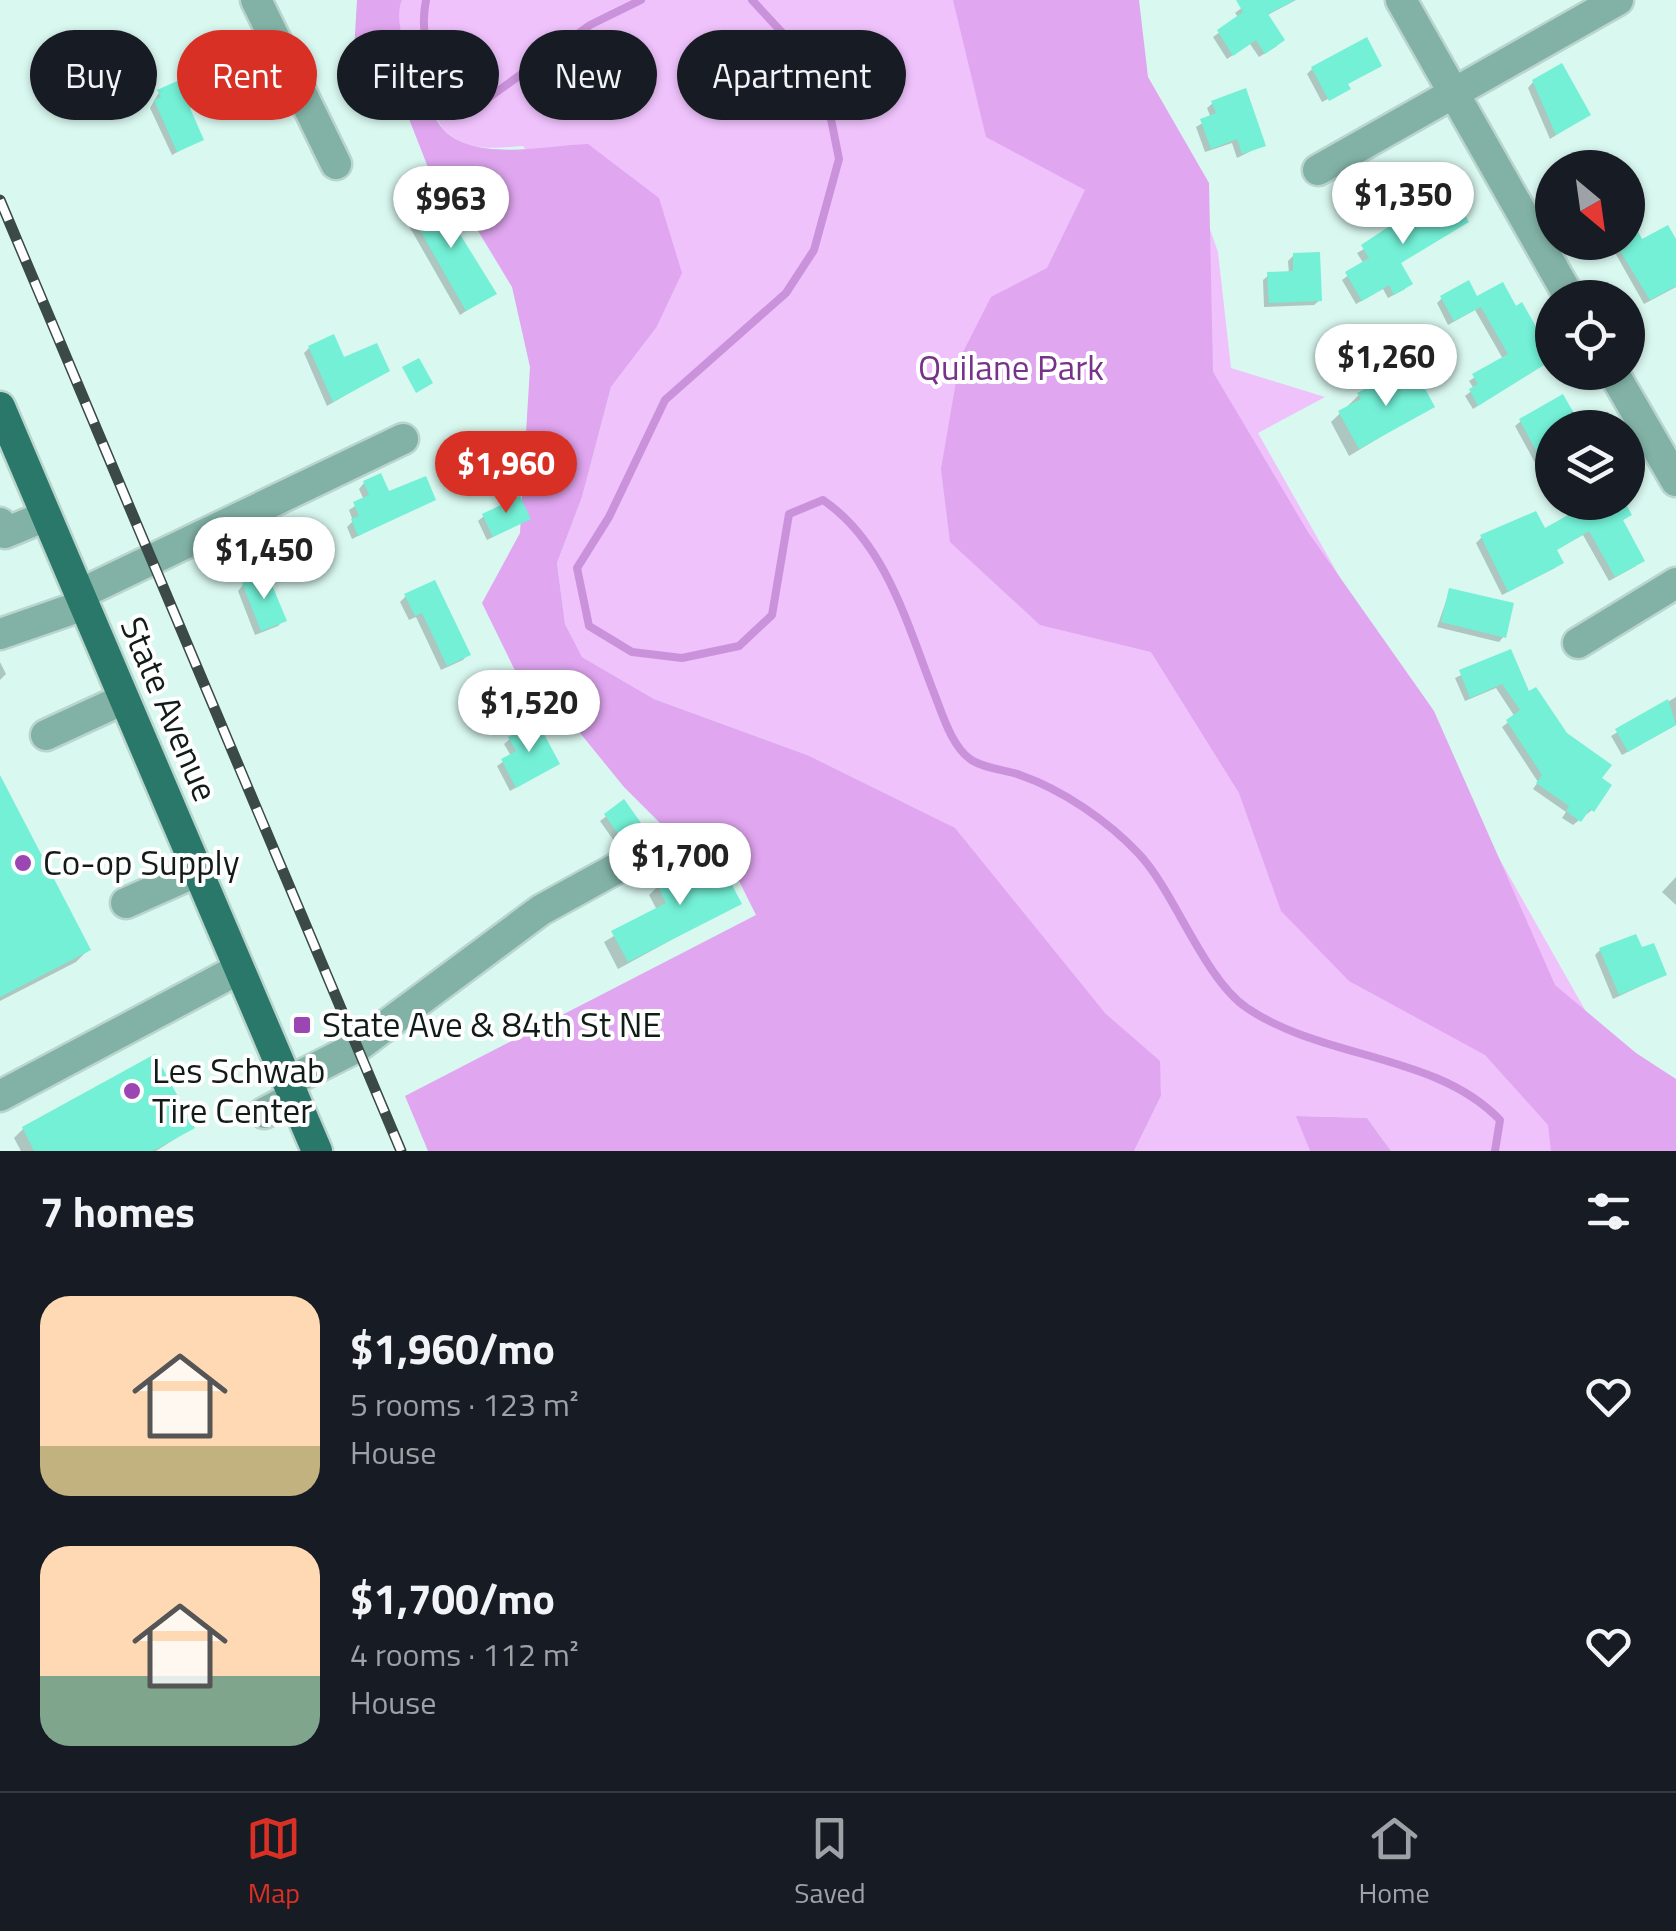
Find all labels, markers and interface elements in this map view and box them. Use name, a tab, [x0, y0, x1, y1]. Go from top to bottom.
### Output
chip: Buy	[30, 30, 157, 120]
chip: Rent	[177, 30, 317, 120]
chip: Filters	[337, 30, 499, 120]
chip: New	[519, 30, 657, 120]
chip: Apartment	[677, 30, 906, 120]
north arrow	[1535, 150, 1645, 260]
map controls	[1535, 150, 1645, 520]
pin: $1,350	[1322, 162, 1484, 247]
pin: $963	[392, 166, 510, 251]
text: $1,350	[1354, 170, 1452, 218]
text: $963	[415, 174, 487, 222]
button: locate	[1535, 280, 1645, 390]
pin: $1,260	[1305, 324, 1467, 409]
text: $1,260	[1337, 332, 1435, 380]
park label: Quilane Park	[918, 340, 1104, 394]
button: layers	[1535, 410, 1645, 520]
pin: $1,960	[425, 431, 587, 516]
text: $1,960	[457, 439, 555, 487]
pin: $1,450	[183, 517, 345, 602]
text: $1,450	[215, 525, 313, 573]
street label: State Avenue	[107, 608, 233, 809]
pin: $1,520	[448, 670, 610, 755]
text: $1,520	[480, 678, 578, 726]
pin: $1,700	[599, 823, 761, 908]
text: $1,700	[631, 831, 729, 879]
place label: Co-op Supply	[43, 835, 240, 889]
marker: Co-op Supply	[12, 852, 34, 874]
place label: State Ave & 84th St NE	[322, 997, 662, 1051]
marker: State Ave & 84th St NE	[291, 1014, 313, 1036]
place label: Les Schwab Tire Center	[152, 1043, 326, 1137]
marker: Les Schwab Tire Center	[121, 1080, 143, 1102]
text: 7 homes	[40, 1179, 195, 1243]
icon: filters	[1581, 1184, 1636, 1239]
text: $1,960/mo	[350, 1316, 555, 1380]
icon: home	[120, 1336, 240, 1456]
icon: heart	[1581, 1369, 1636, 1424]
text: 5 rooms · 123 m²	[350, 1380, 579, 1428]
text: House	[350, 1428, 436, 1476]
text: $1,700/mo	[350, 1566, 555, 1630]
icon: home	[120, 1586, 240, 1706]
icon: heart	[1581, 1619, 1636, 1674]
text: 4 rooms · 112 m²	[350, 1630, 579, 1678]
text: House	[350, 1678, 436, 1726]
tab: Map	[246, 1811, 301, 1914]
tab: Saved	[794, 1811, 866, 1914]
tab: Home	[1358, 1811, 1430, 1914]

